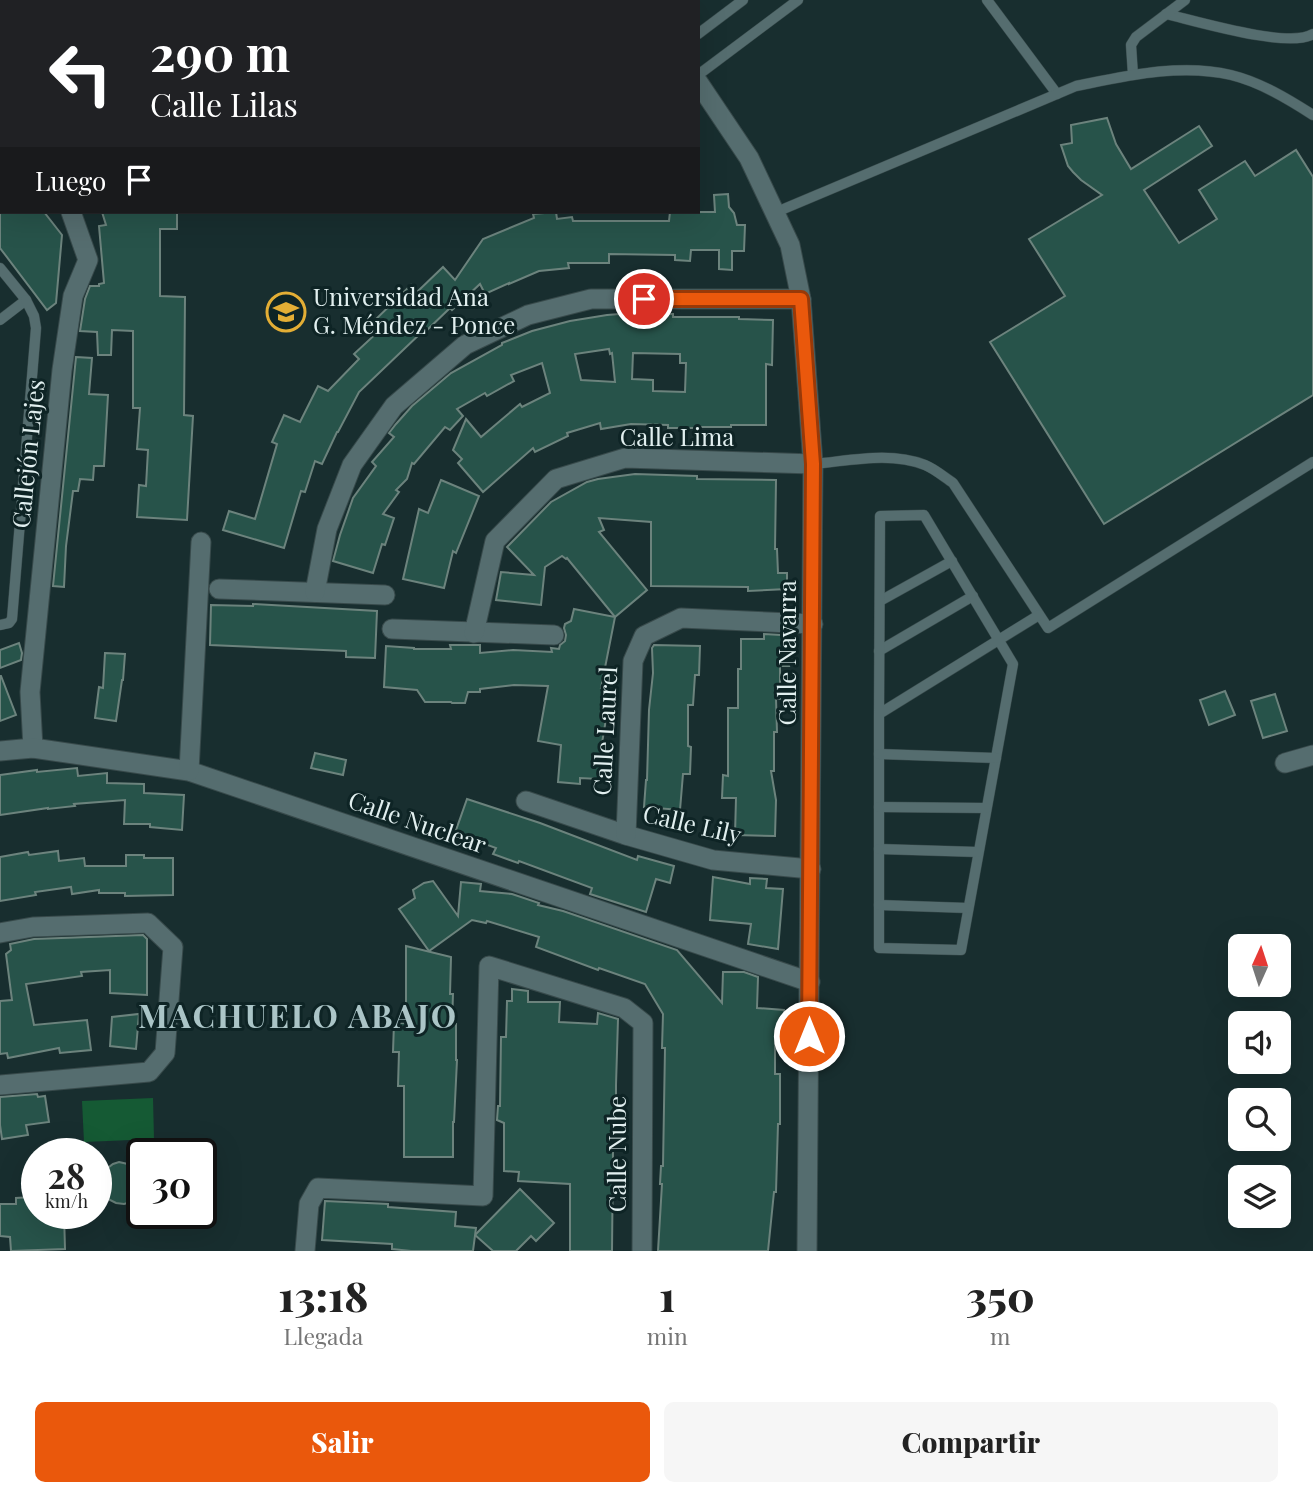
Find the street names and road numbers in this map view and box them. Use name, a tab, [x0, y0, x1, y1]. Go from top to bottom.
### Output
street label: Callejón Lajes	[3, 378, 51, 530]
street label: Calle Lima	[620, 420, 734, 452]
street label: Calle Navarra	[770, 580, 802, 726]
street label: Calle Laurel	[585, 665, 623, 796]
street label: Calle Nuclear	[345, 783, 491, 860]
street label: Calle Lily	[640, 796, 745, 850]
street label: Calle Nube	[600, 1096, 632, 1212]

